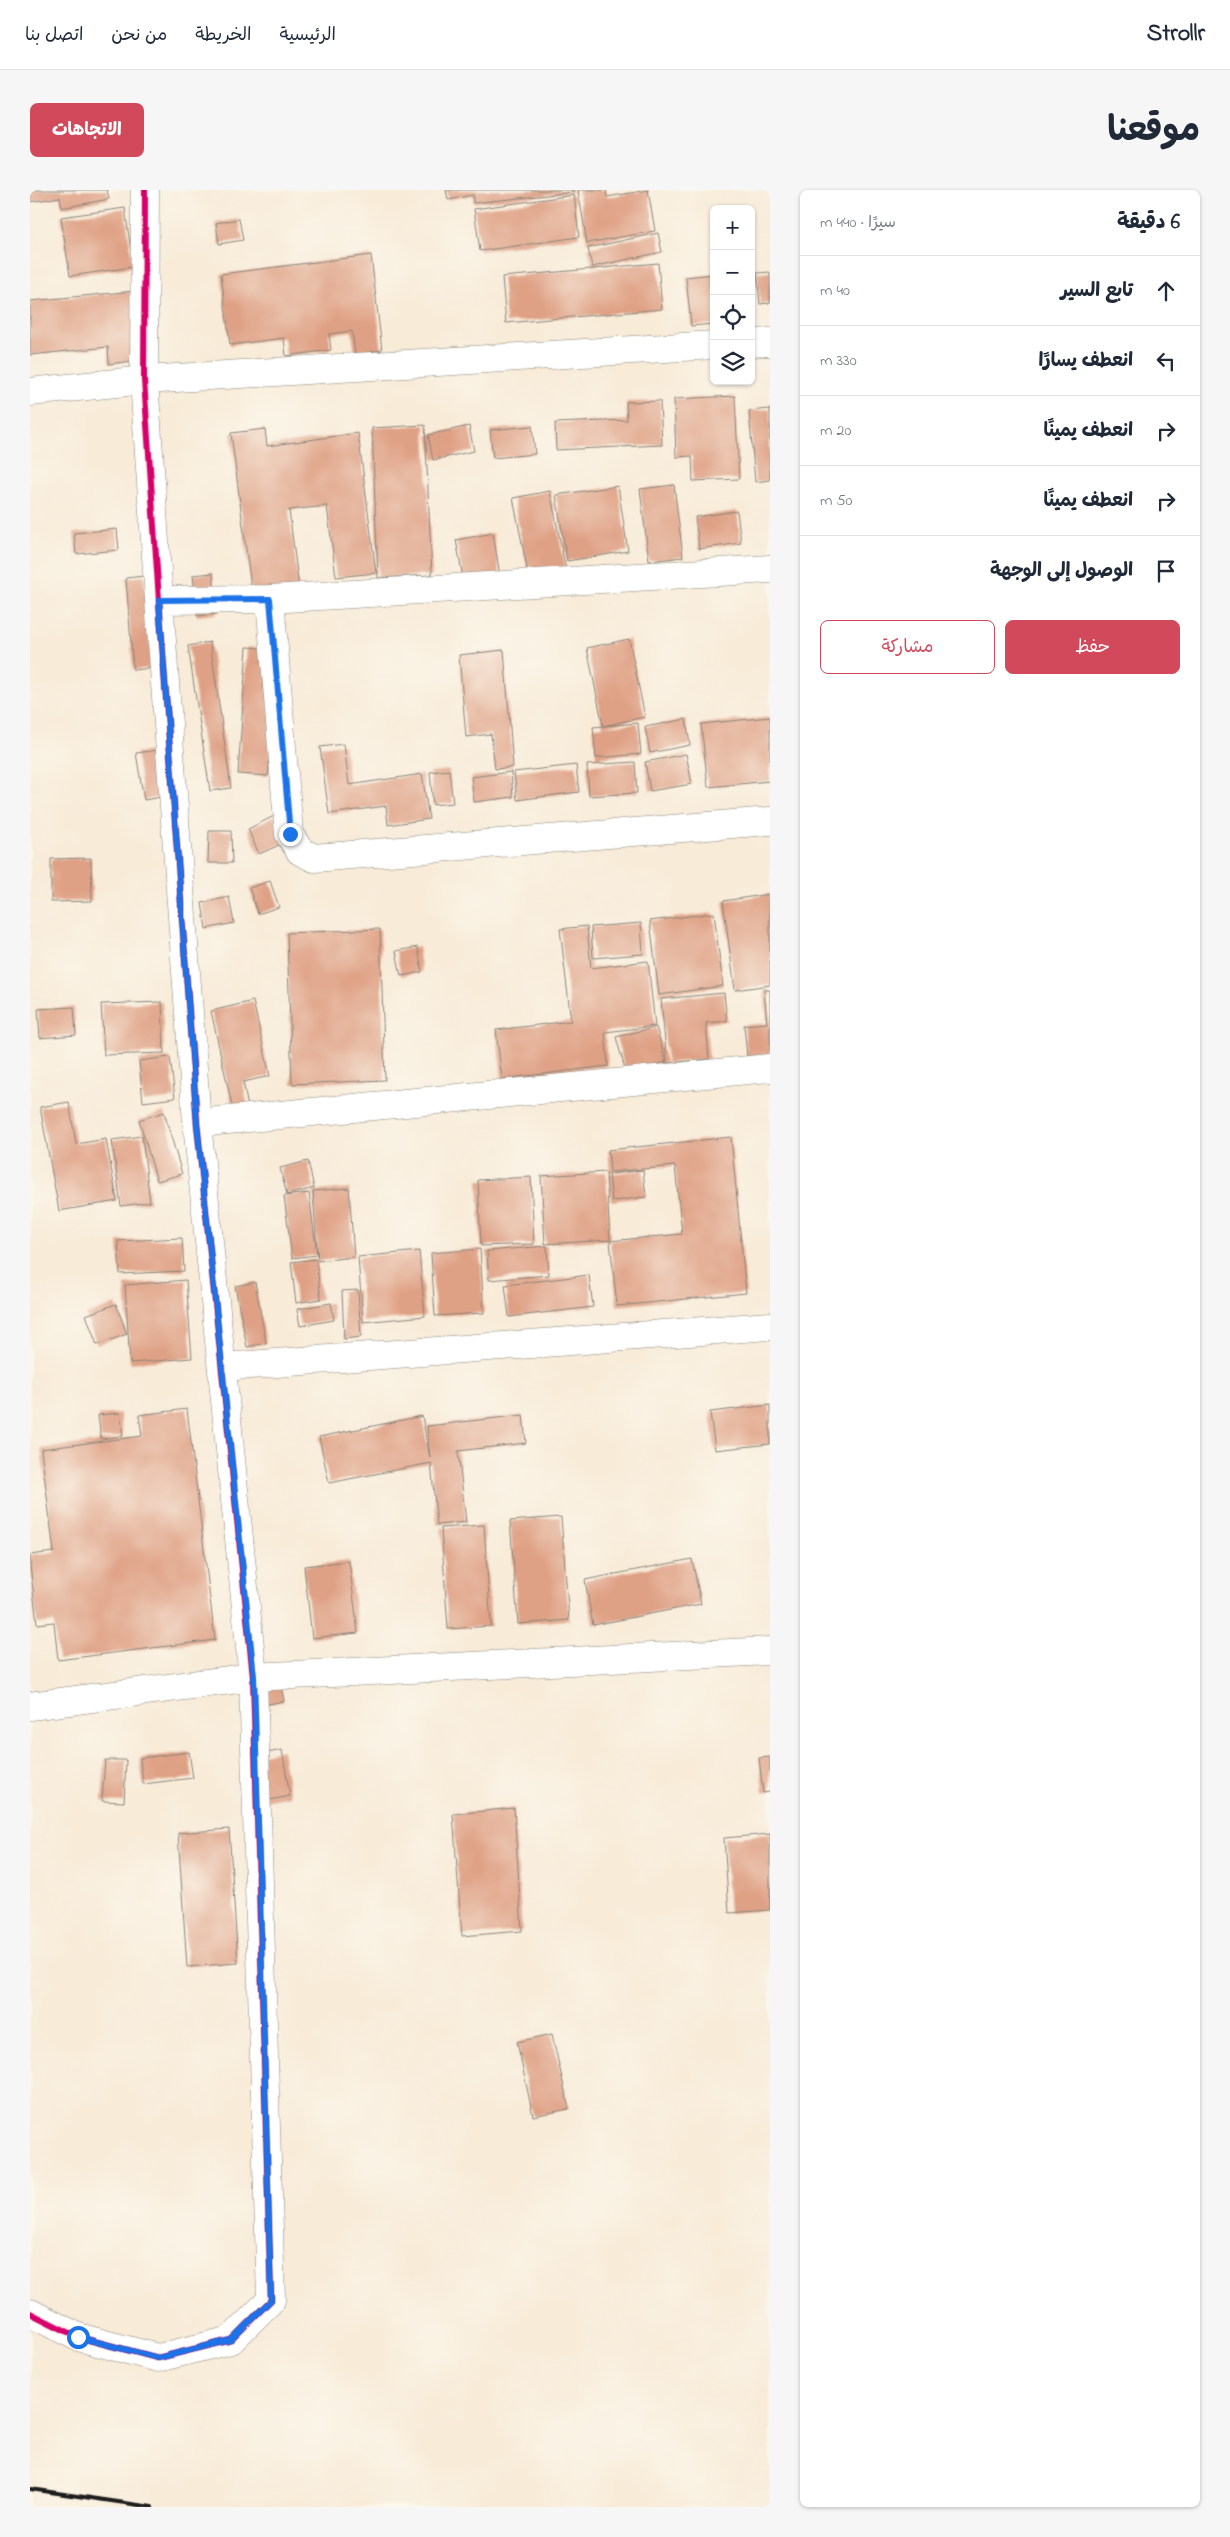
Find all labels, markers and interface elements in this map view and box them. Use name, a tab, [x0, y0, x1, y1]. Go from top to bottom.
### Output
text: Strollr	[1147, 17, 1205, 52]
text: اتصل بنا	[25, 23, 83, 49]
text: من نحن	[111, 23, 167, 49]
text: الخريطة	[195, 23, 251, 49]
text: الرئيسية	[279, 23, 336, 49]
button: الاتجاهات	[30, 103, 144, 157]
text: موقعنا	[1107, 106, 1200, 157]
map controls	[710, 205, 755, 385]
button: +	[710, 205, 755, 250]
text: 6 دقيقة	[1117, 208, 1180, 238]
text: سيرًا · 440 m	[820, 211, 896, 235]
button: −	[710, 250, 755, 295]
icon: ahead	[1152, 277, 1180, 305]
text: تابع السير	[1061, 278, 1133, 305]
text: 40 m	[820, 279, 850, 303]
button: locate	[710, 295, 755, 340]
button: layers	[710, 340, 755, 385]
icon: left	[1152, 347, 1180, 375]
text: انعطف يسارًا	[1038, 348, 1133, 375]
text: 330 m	[820, 349, 857, 373]
icon: right	[1152, 417, 1180, 445]
text: انعطف يمينًا	[1043, 418, 1133, 445]
text: 20 m	[820, 419, 851, 443]
icon: right	[1152, 487, 1180, 515]
text: انعطف يمينًا	[1043, 488, 1133, 515]
text: 50 m	[820, 489, 853, 513]
icon: arrive	[1152, 557, 1180, 585]
text: الوصول إلى الوجهة	[990, 558, 1133, 585]
button: مشاركة	[820, 620, 995, 674]
button: حفظ	[1005, 620, 1180, 674]
route end	[279, 823, 302, 846]
route start	[67, 2326, 90, 2349]

